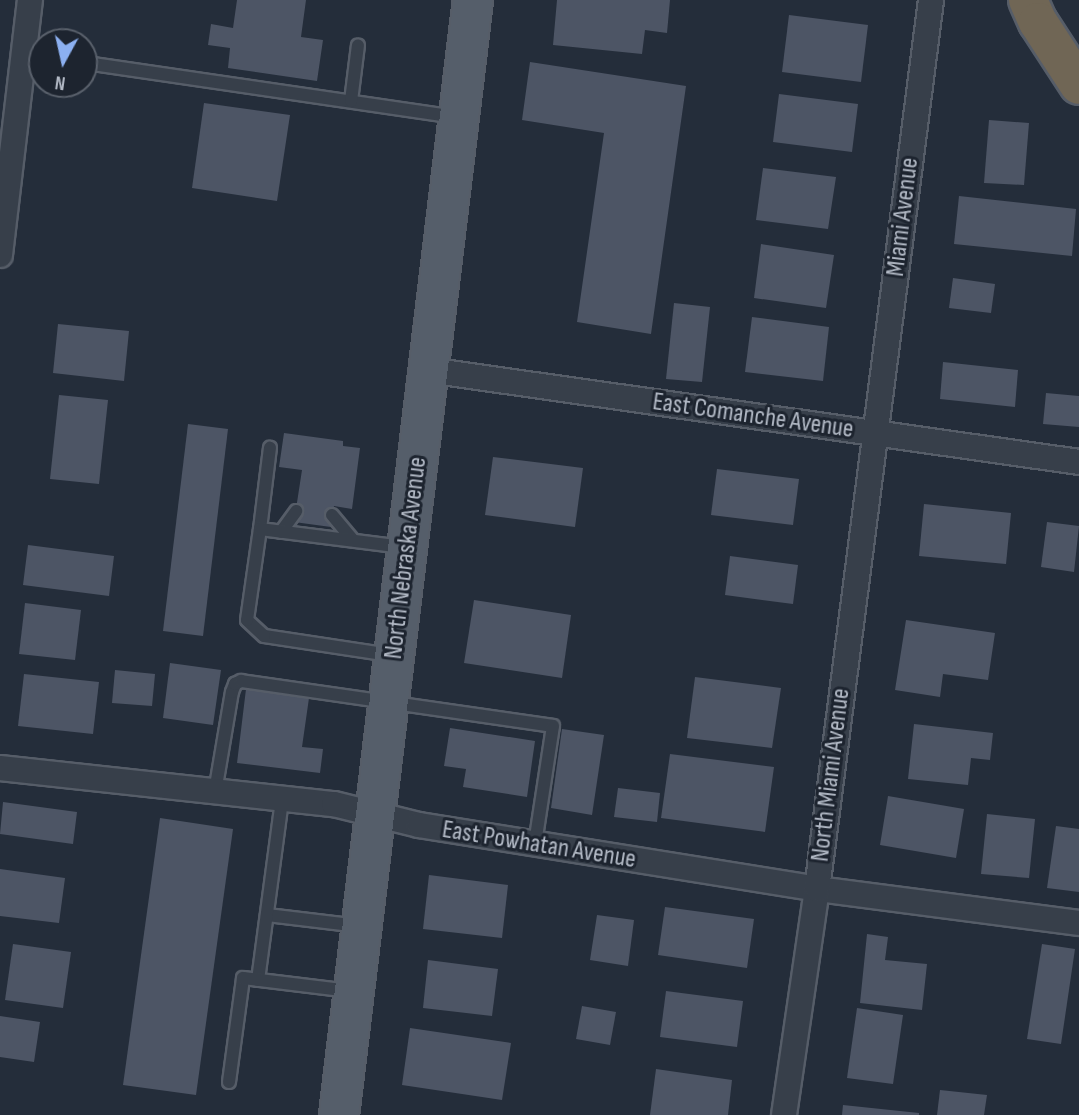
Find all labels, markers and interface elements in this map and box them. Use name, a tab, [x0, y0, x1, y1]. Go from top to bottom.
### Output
north arrow	[28, 28, 98, 98]
text: N	[54, 70, 67, 94]
street label: Miami Avenue	[880, 156, 926, 278]
street label: East Comanche Avenue	[651, 386, 855, 446]
street label: North Nebraska Avenue	[378, 455, 434, 661]
street label: North Miami Avenue	[805, 686, 857, 864]
street label: East Powhatan Avenue	[440, 814, 638, 876]

